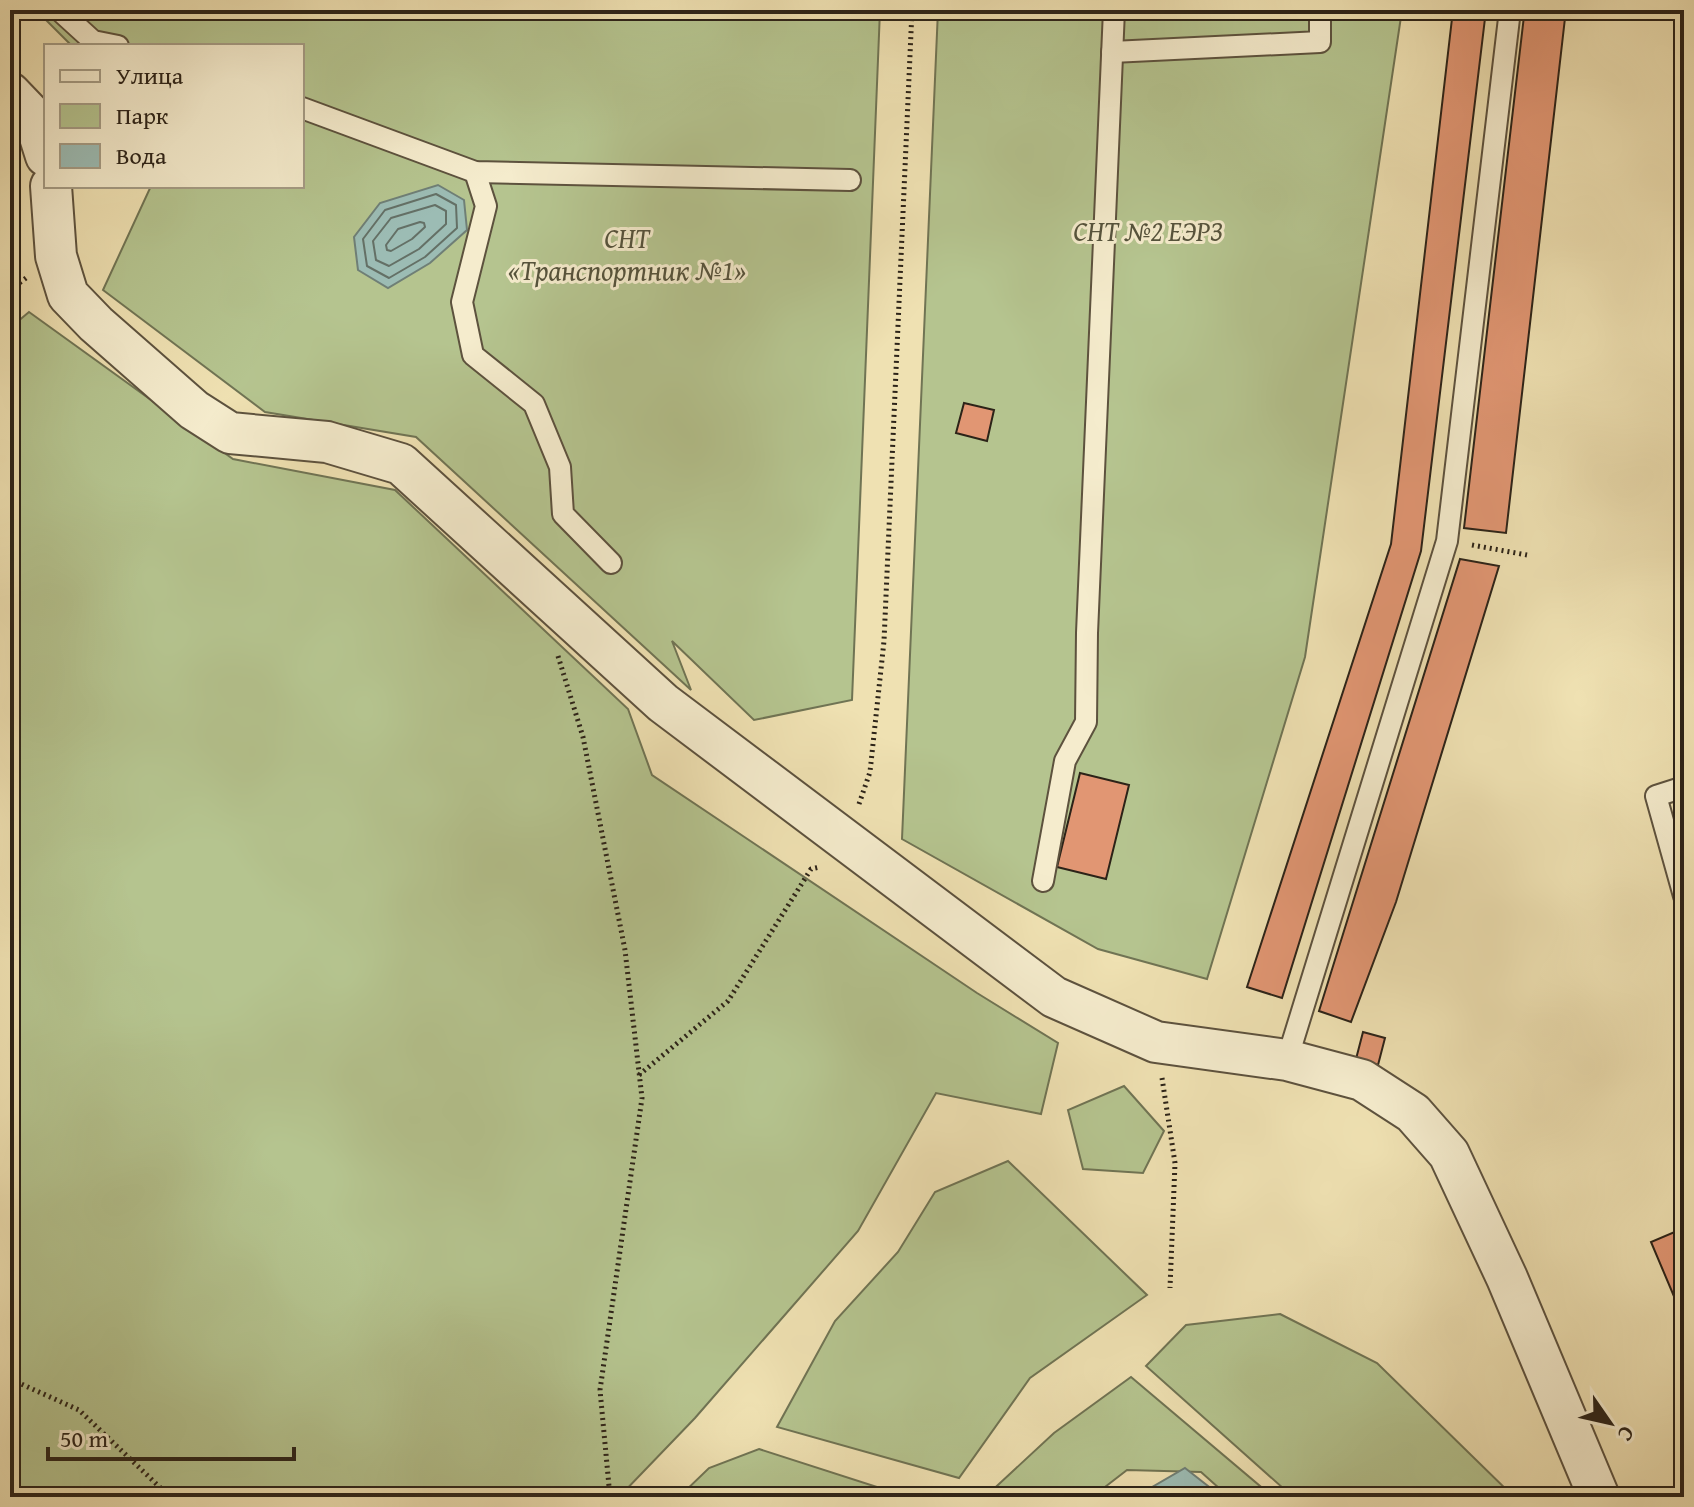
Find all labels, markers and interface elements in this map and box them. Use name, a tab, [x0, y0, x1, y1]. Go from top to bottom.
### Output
legend	[44, 44, 304, 188]
text: Улица	[116, 58, 184, 93]
text: Парк	[116, 98, 169, 133]
text: Вода	[116, 138, 167, 173]
park label: СНТ №2 ЕЭРЗ	[1073, 210, 1223, 251]
park label: СНТ «Транспортник №1»	[508, 217, 746, 290]
north arrow	[1570, 1383, 1650, 1463]
scale bar	[48, 1411, 294, 1461]
text: С	[1610, 1420, 1643, 1448]
text: 50 m	[60, 1421, 108, 1456]

